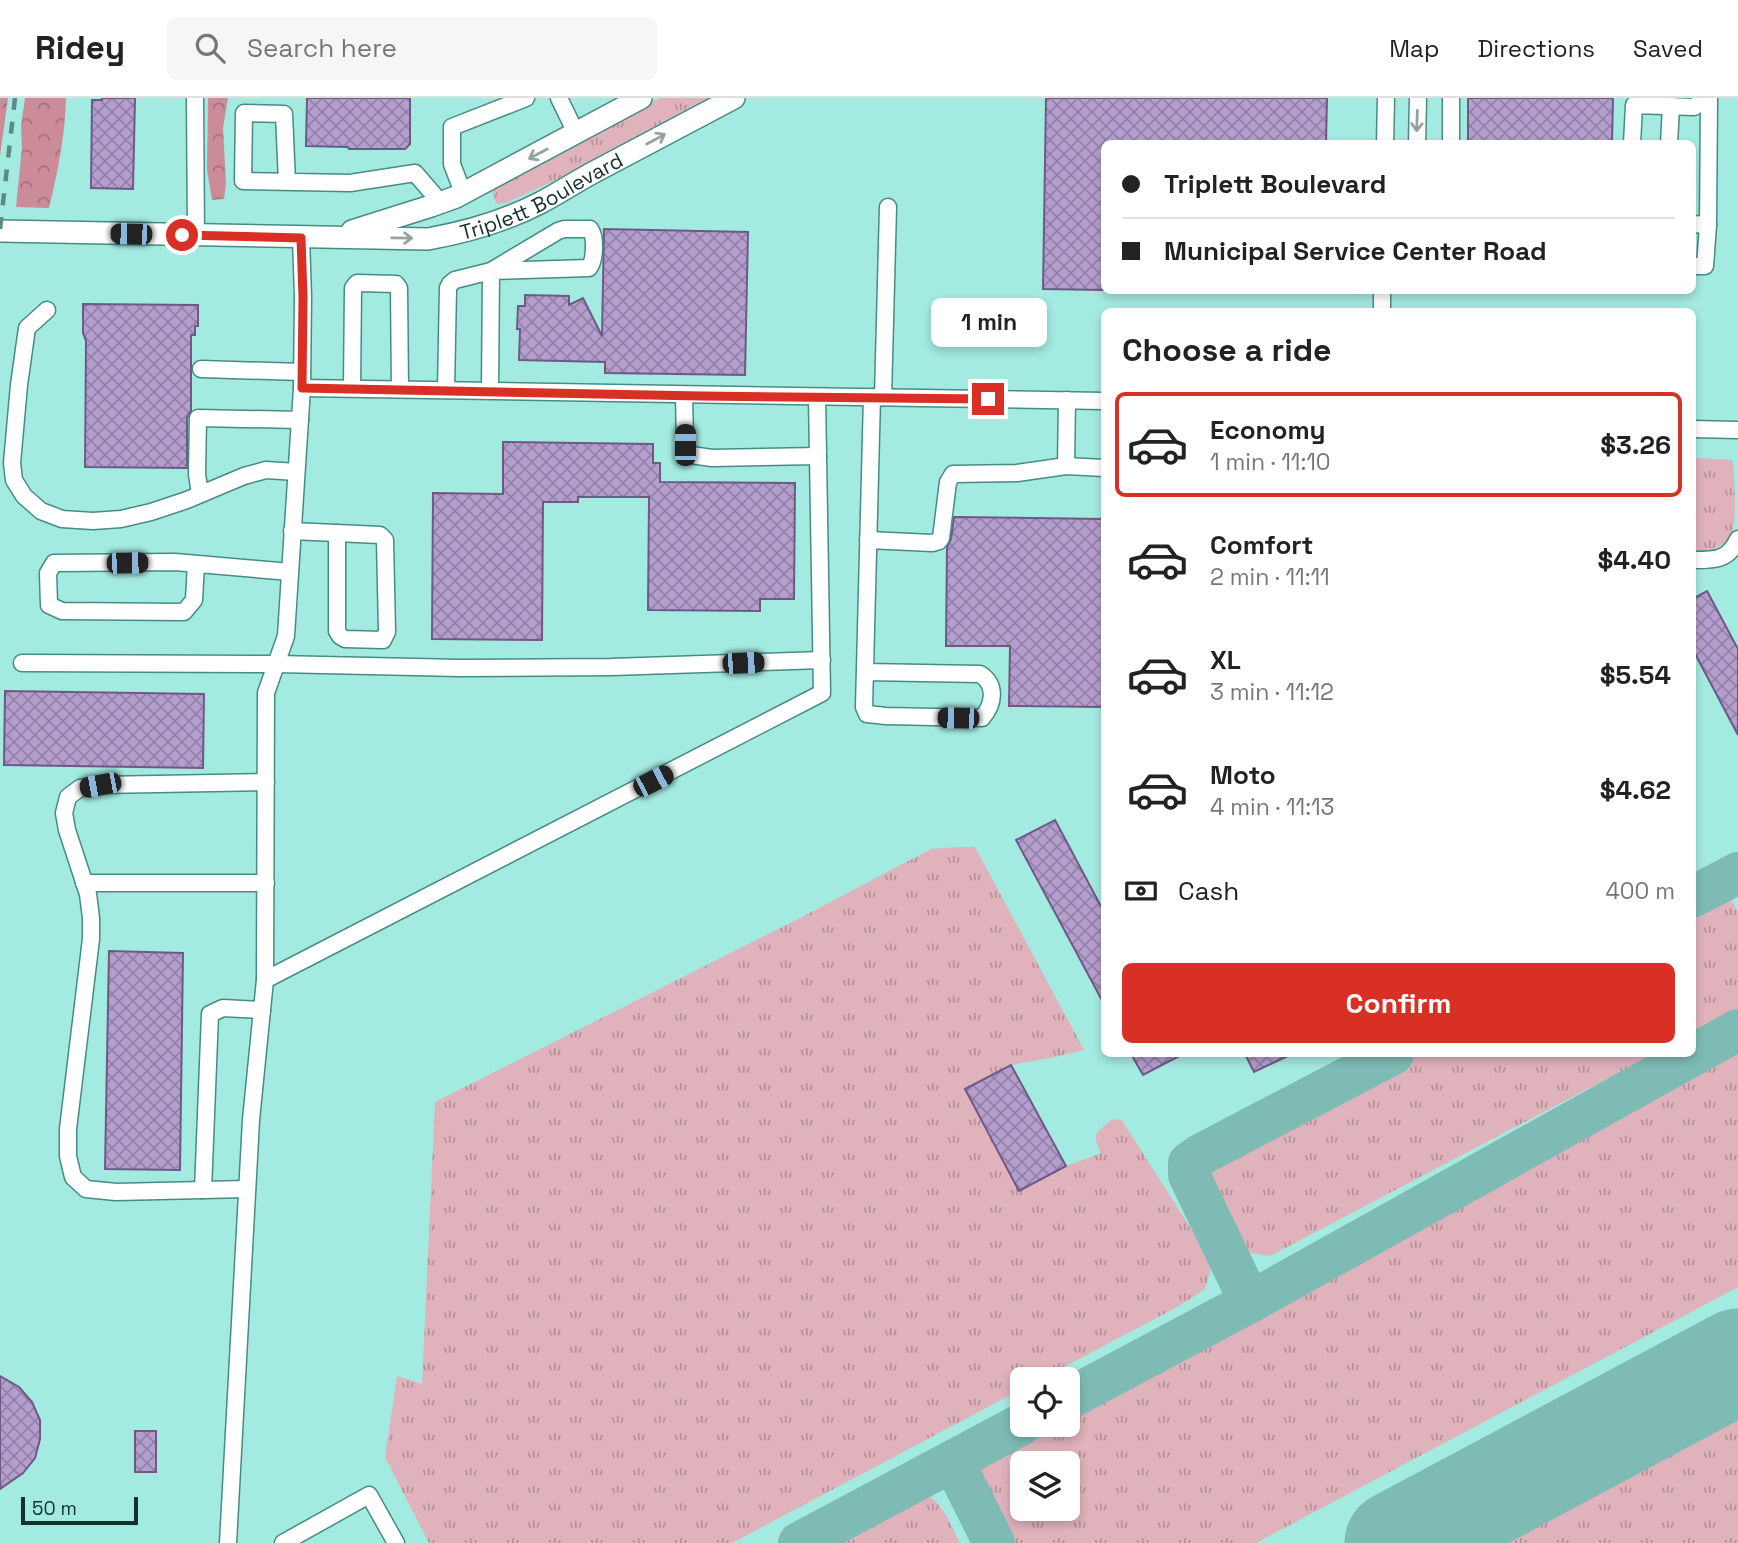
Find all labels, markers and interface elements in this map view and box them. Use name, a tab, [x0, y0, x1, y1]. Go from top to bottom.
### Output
search box	[167, 17, 657, 80]
text: Ridey	[35, 27, 125, 69]
icon: search	[191, 29, 229, 67]
text: Search here	[247, 31, 397, 65]
text: Map	[1389, 33, 1439, 64]
text: Directions	[1477, 33, 1595, 64]
text: Saved	[1633, 33, 1703, 64]
one-way arrow	[1411, 109, 1424, 132]
one-way arrow	[645, 132, 665, 146]
street label: Triplett Boulevard	[457, 146, 627, 245]
one-way arrow	[528, 148, 549, 161]
text: Triplett Boulevard	[1164, 167, 1386, 201]
route start	[166, 219, 198, 251]
car	[110, 223, 153, 245]
one-way arrow	[390, 232, 413, 245]
text: Municipal Service Center Road	[1164, 234, 1547, 268]
callout: 1 min	[930, 298, 1046, 346]
text: 1 min	[961, 307, 1017, 337]
text: Choose a ride	[1122, 330, 1332, 370]
route end	[972, 383, 1004, 415]
icon: car	[1126, 413, 1189, 476]
text: Economy	[1210, 413, 1326, 447]
car	[675, 424, 696, 466]
text: $3.26	[1600, 428, 1671, 462]
text: 1 min · 11:10	[1210, 447, 1331, 477]
icon: car	[1126, 528, 1189, 591]
text: Comfort	[1210, 528, 1313, 562]
text: $4.40	[1598, 543, 1671, 577]
car	[106, 552, 149, 574]
text: 2 min · 11:11	[1210, 562, 1330, 592]
icon: car	[1126, 643, 1189, 706]
text: XL	[1210, 643, 1241, 677]
car	[722, 652, 765, 674]
text: $5.54	[1600, 658, 1671, 692]
text: 3 min · 11:12	[1210, 677, 1334, 707]
car	[937, 707, 980, 729]
icon: car	[1126, 758, 1189, 821]
text: Moto	[1210, 758, 1276, 792]
car	[630, 762, 677, 800]
car	[78, 771, 123, 799]
text: $4.62	[1600, 773, 1671, 807]
text: 4 min · 11:13	[1210, 792, 1334, 822]
icon: cash	[1122, 872, 1160, 910]
text: Cash	[1178, 874, 1239, 908]
text: 400 m	[1605, 876, 1675, 906]
button: Confirm	[1122, 963, 1675, 1043]
map controls	[1010, 1367, 1080, 1521]
button: locate	[1010, 1367, 1080, 1437]
button: layers	[1010, 1451, 1080, 1521]
scale bar	[21, 1494, 138, 1526]
text: 50 m	[32, 1496, 77, 1521]

